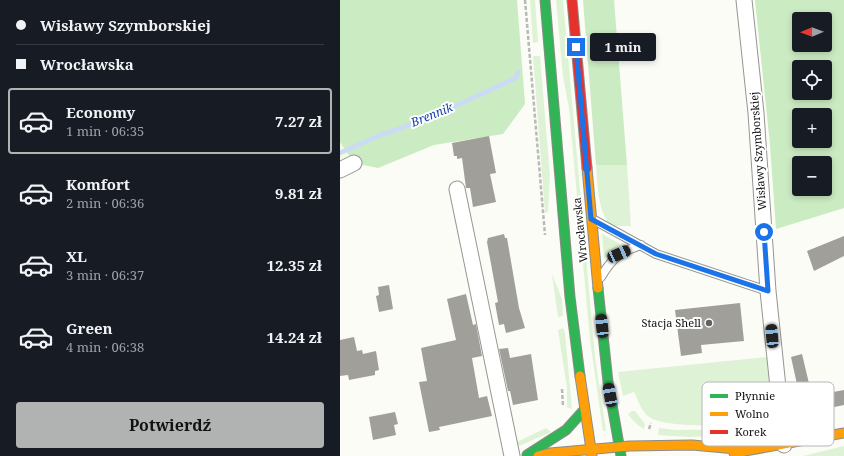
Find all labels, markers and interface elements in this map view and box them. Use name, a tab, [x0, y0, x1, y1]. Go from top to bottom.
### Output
north arrow	[792, 12, 832, 52]
map controls	[792, 12, 832, 196]
text: Wisławy Szymborskiej	[40, 15, 211, 35]
callout: 1 min	[590, 33, 656, 61]
route end	[567, 38, 585, 56]
text: 1 min	[605, 38, 641, 56]
text: Wrocławska	[40, 54, 134, 74]
button: locate	[792, 60, 832, 100]
street label: Wisławy Szymborskiej	[746, 91, 769, 211]
water label: Brennik	[407, 98, 456, 131]
text: Economy	[66, 102, 135, 122]
icon: car	[18, 103, 54, 139]
button: +	[792, 108, 832, 148]
text: 7.27 zł	[275, 111, 322, 131]
text: 1 min · 06:35	[66, 122, 144, 140]
button: −	[792, 156, 832, 196]
text: Komfort	[66, 174, 130, 194]
icon: car	[18, 175, 54, 211]
text: 9.81 zł	[275, 183, 322, 203]
text: 2 min · 06:36	[66, 194, 144, 212]
street label: Wrocławska	[569, 197, 590, 263]
route start	[755, 223, 773, 241]
car	[606, 244, 632, 264]
text: XL	[66, 246, 87, 266]
icon: car	[18, 247, 54, 283]
text: 12.35 zł	[267, 255, 322, 275]
text: 3 min · 06:37	[66, 266, 144, 284]
car	[595, 313, 609, 339]
place label: Stacja Shell	[642, 315, 702, 330]
text: Green	[66, 318, 113, 338]
marker: Stacja Shell	[704, 318, 714, 328]
icon: car	[18, 319, 54, 355]
car	[765, 324, 779, 348]
text: 14.24 zł	[267, 327, 322, 347]
text: 4 min · 06:38	[66, 338, 144, 356]
car	[602, 382, 618, 408]
legend	[702, 382, 834, 446]
text: Płynnie	[735, 388, 775, 403]
button: Potwierdź	[16, 402, 324, 448]
text: Wolno	[735, 406, 769, 421]
text: Korek	[735, 424, 767, 439]

